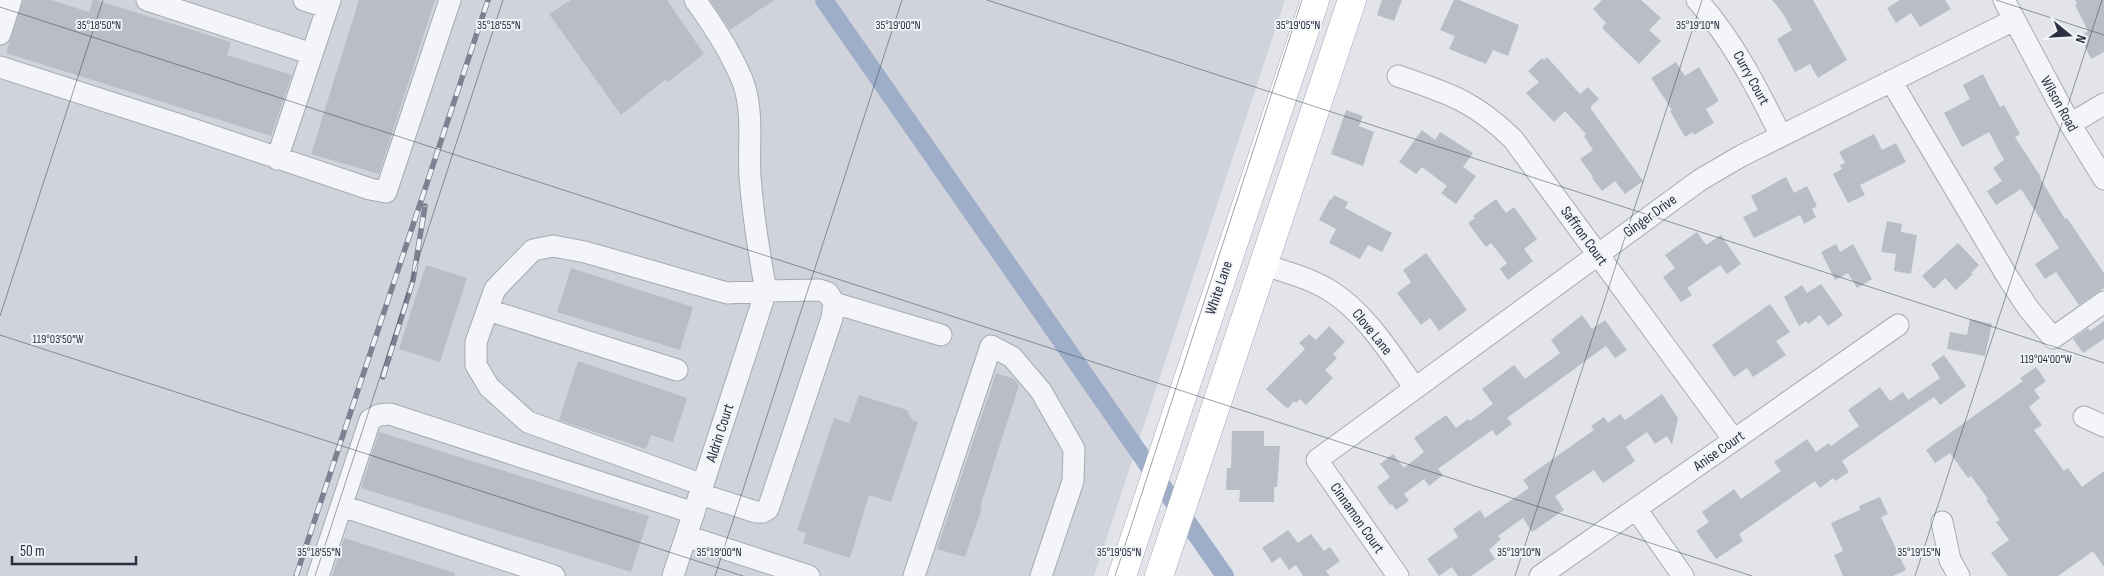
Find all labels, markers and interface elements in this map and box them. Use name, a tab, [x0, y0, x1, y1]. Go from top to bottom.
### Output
north arrow	[2044, 10, 2094, 60]
text: 35°18'50"N	[77, 18, 121, 33]
text: 35°18'55"N	[477, 18, 521, 33]
text: 35°19'00"N	[875, 18, 921, 33]
text: 35°19'05"N	[1276, 18, 1320, 33]
text: 35°19'10"N	[1676, 18, 1720, 33]
text: N	[2072, 33, 2090, 45]
street label: Curry Court	[1728, 48, 1774, 109]
street label: Wilson Road	[2036, 73, 2082, 135]
street label: Ginger Drive	[1620, 190, 1680, 242]
street label: Saffron Court	[1556, 203, 1612, 270]
street label: White Lane	[1201, 259, 1237, 317]
street label: Clove Lane	[1348, 305, 1396, 359]
text: 119°03'50"W	[33, 332, 84, 347]
text: 119°04'00"W	[2020, 352, 2072, 367]
street label: Aldrin Court	[701, 401, 738, 466]
street label: Anise Court	[1689, 426, 1749, 476]
street label: Cinnamon Court	[1326, 479, 1389, 557]
scale bar	[12, 534, 136, 566]
text: 50 m	[20, 542, 45, 561]
text: 35°18'55"N	[297, 545, 341, 560]
text: 35°19'00"N	[696, 545, 742, 560]
text: 35°19'05"N	[1097, 545, 1141, 560]
text: 35°19'10"N	[1497, 545, 1541, 560]
text: 35°19'15"N	[1897, 545, 1941, 560]

